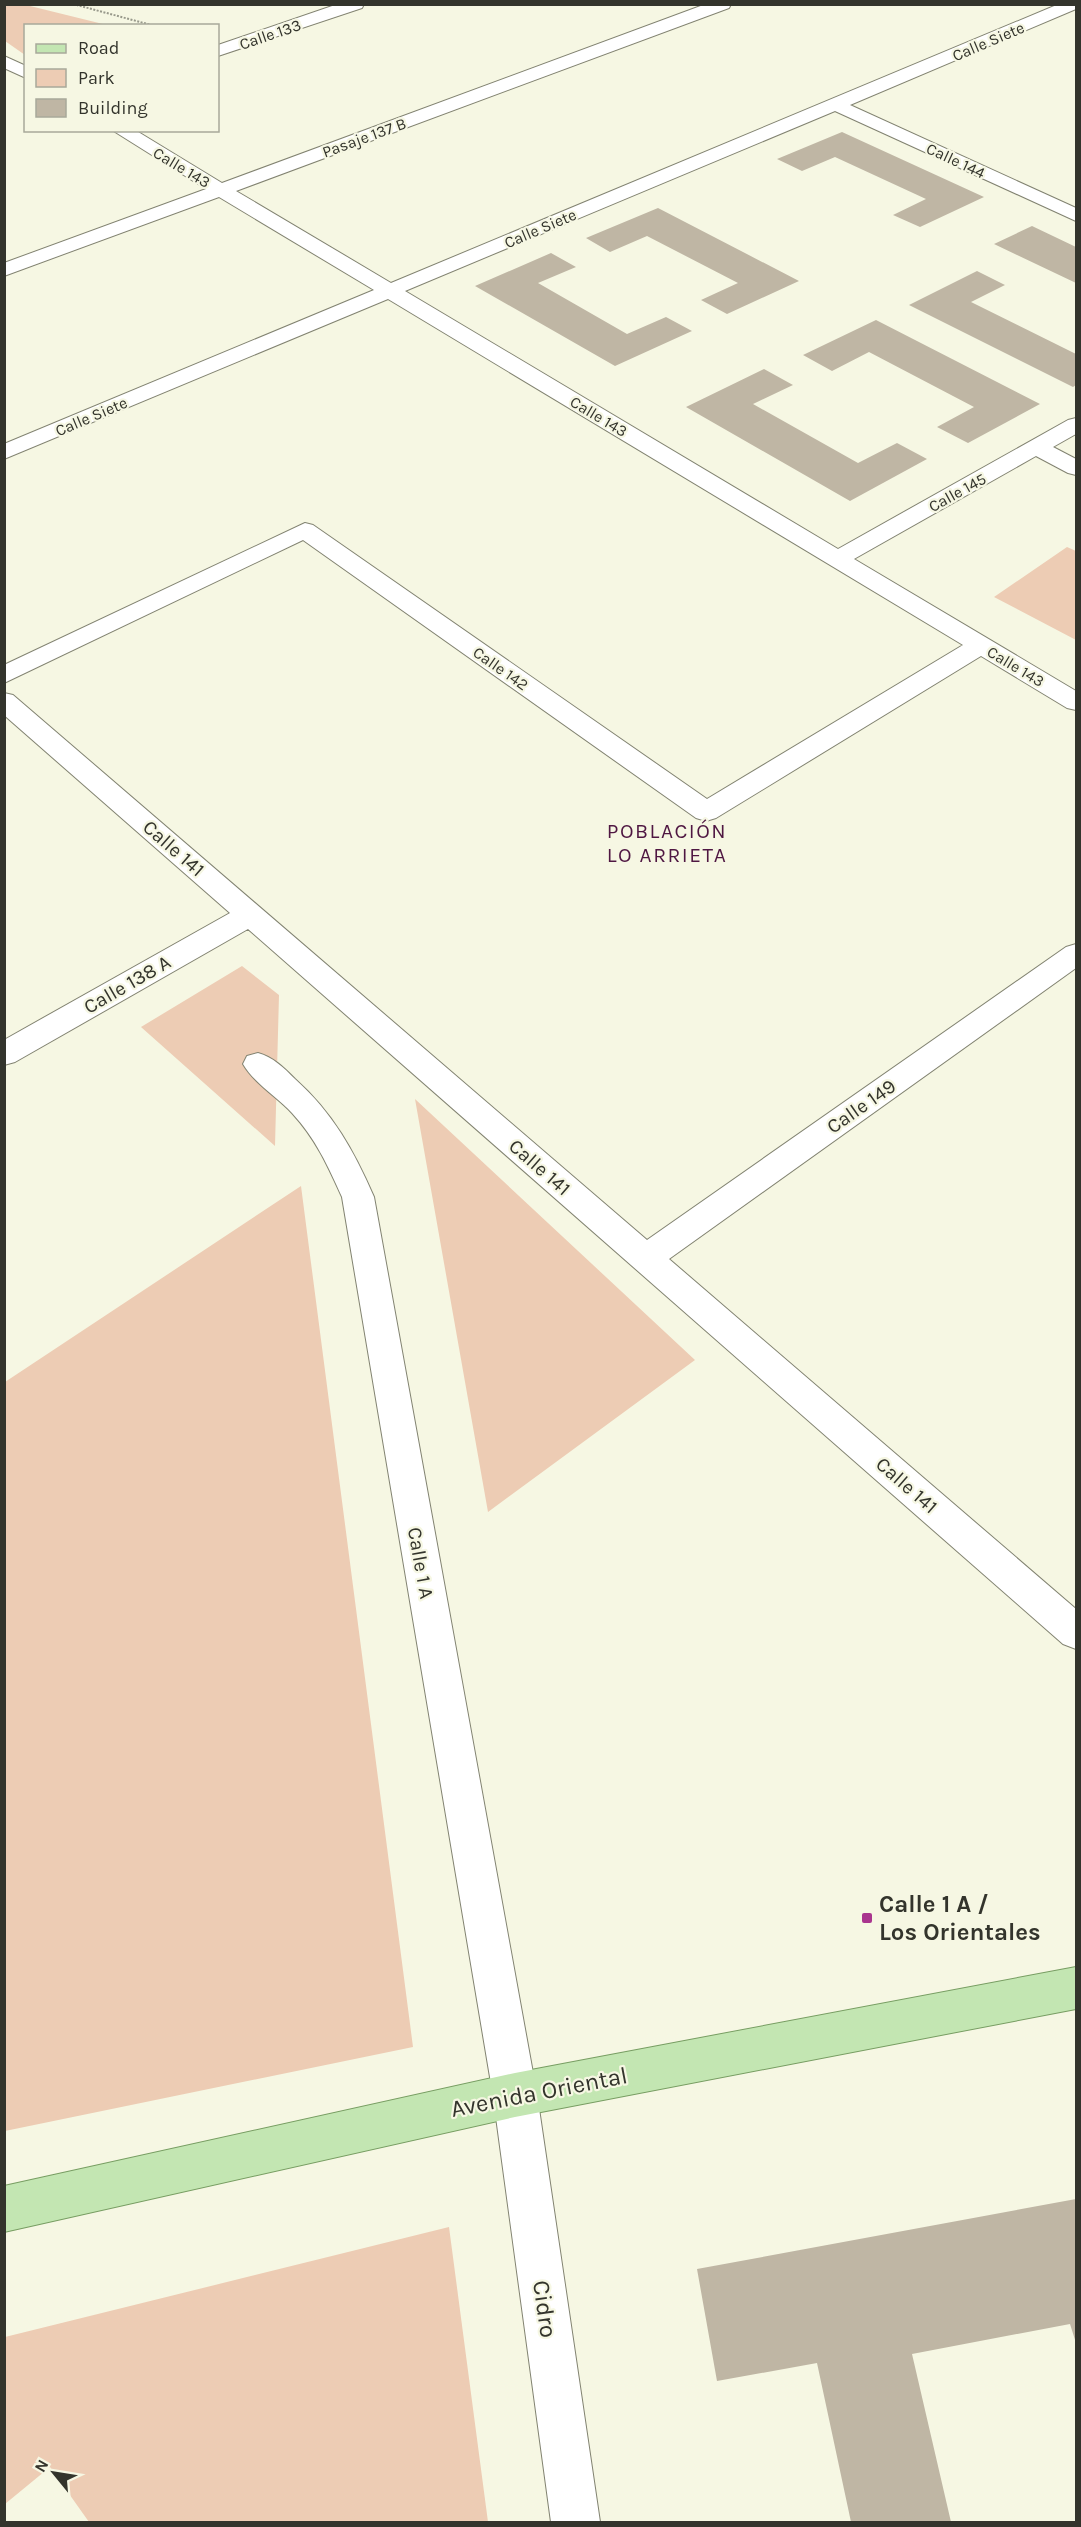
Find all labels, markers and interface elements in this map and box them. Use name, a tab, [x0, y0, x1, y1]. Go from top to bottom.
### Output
street label: Calle 133	[237, 15, 303, 54]
street label: Calle Siete	[949, 18, 1027, 65]
legend	[24, 24, 219, 132]
text: Road	[78, 37, 119, 59]
text: Park	[78, 67, 115, 89]
text: Building	[78, 97, 148, 119]
street label: Pasaje 137 B	[320, 114, 409, 161]
street label: Calle 144	[923, 139, 988, 182]
street label: Calle 143	[150, 143, 214, 192]
street label: Calle Siete	[501, 205, 579, 252]
street label: Calle 143	[567, 392, 631, 441]
street label: Calle Siete	[52, 393, 130, 440]
street label: Calle 145	[925, 469, 989, 516]
street label: Calle 143	[984, 642, 1048, 691]
street label: Calle 142	[469, 643, 532, 694]
street label: Calle 141	[138, 815, 209, 881]
district label: POBLACIÓN LO ARRIETA	[607, 819, 727, 867]
street label: Calle 138 A	[80, 950, 175, 1019]
street label: Calle 149	[822, 1074, 900, 1138]
street label: Calle 141	[504, 1134, 575, 1200]
street label: Calle 141	[871, 1452, 942, 1518]
street label: Calle 1 A	[403, 1525, 438, 1601]
place label: Calle 1 A / Los Orientales	[879, 1890, 1041, 1946]
marker: Calle 1 A / Los Orientales	[860, 1911, 874, 1925]
street label: Avenida Oriental	[448, 2061, 630, 2123]
street label: Cidro	[527, 2278, 563, 2340]
north arrow	[24, 2443, 84, 2503]
text: N	[30, 2456, 53, 2475]

